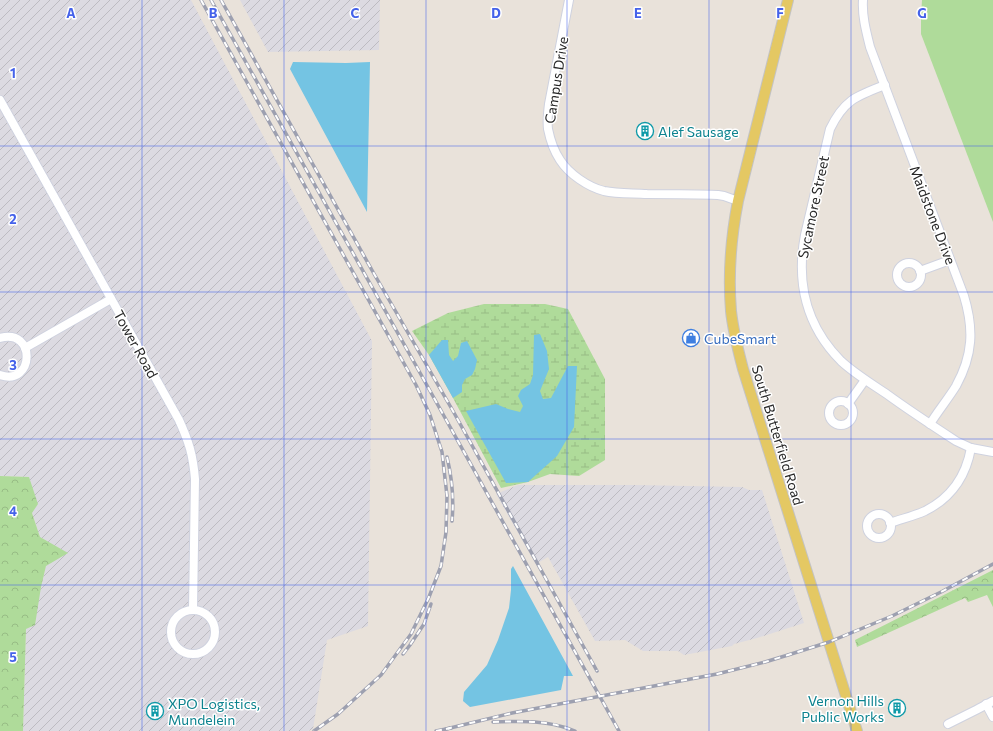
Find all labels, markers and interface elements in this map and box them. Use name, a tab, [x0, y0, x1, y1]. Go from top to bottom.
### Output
text: A	[66, 5, 76, 21]
text: B	[209, 5, 218, 21]
text: C	[351, 5, 360, 21]
text: D	[491, 5, 501, 21]
text: E	[634, 5, 642, 21]
text: F	[776, 5, 784, 21]
text: G	[917, 5, 927, 21]
street label: Campus Drive	[541, 35, 571, 125]
text: 1	[10, 65, 16, 81]
building icon: Alef Sausage	[635, 121, 655, 141]
place label: Alef Sausage	[658, 123, 739, 140]
street label: Sycamore Street	[794, 154, 832, 260]
street label: Maidstone Drive	[906, 163, 960, 267]
text: 2	[9, 211, 17, 227]
street label: Tower Road	[110, 307, 162, 381]
shop icon: CubeSmart	[681, 328, 701, 348]
place label: CubeSmart	[704, 330, 776, 347]
text: 3	[9, 357, 17, 373]
street label: South Butterfield Road	[749, 363, 807, 507]
text: 4	[9, 503, 17, 519]
text: 5	[9, 649, 17, 665]
place label: Vernon Hills Public Works	[801, 692, 884, 725]
place label: XPO Logistics, Mundelein	[168, 695, 260, 728]
building icon: Vernon Hills Public Works	[887, 698, 907, 718]
building icon: XPO Logistics, Mundelein	[145, 701, 165, 721]

